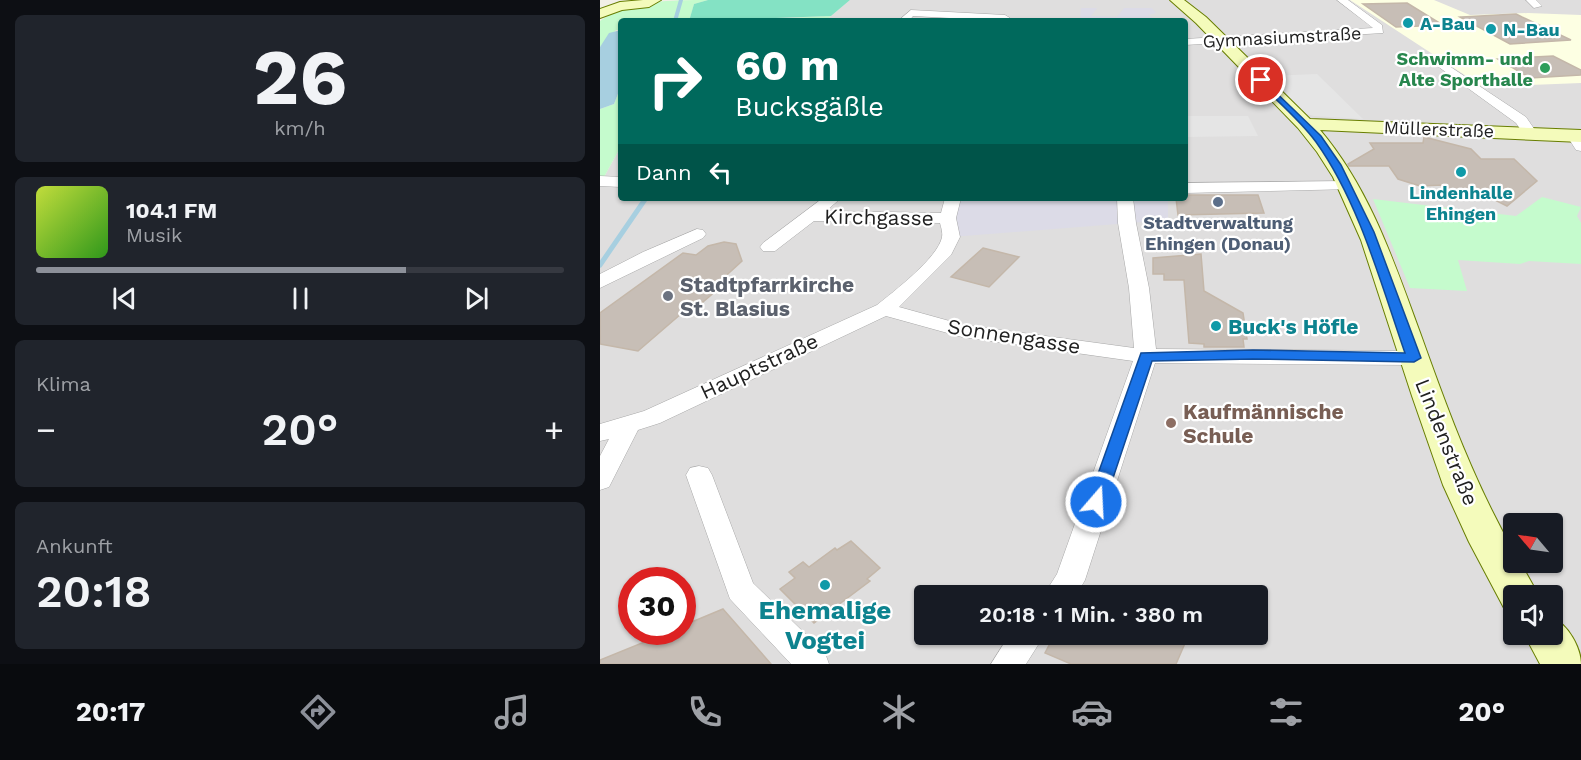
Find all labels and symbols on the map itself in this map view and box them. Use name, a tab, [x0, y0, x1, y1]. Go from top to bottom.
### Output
place label: A-Bau	[1420, 13, 1475, 34]
marker: A-Bau	[1401, 16, 1415, 30]
place label: N-Bau	[1503, 19, 1560, 40]
street label: Gymnasiumstraße	[1202, 22, 1362, 52]
marker: N-Bau	[1484, 22, 1498, 36]
place label: Schwimm- und Alte Sporthalle	[1397, 48, 1533, 90]
pin	[1235, 54, 1286, 105]
marker: Schwimm- und Alte Sporthalle	[1538, 61, 1552, 75]
street label: Müllerstraße	[1383, 117, 1495, 141]
marker: Lindenhalle Ehingen	[1454, 165, 1468, 179]
place label: Lindenhalle Ehingen	[1409, 182, 1513, 224]
marker: Stadtverwaltung Ehingen (Donau)	[1211, 195, 1225, 209]
street label: Kirchgasse	[824, 204, 934, 230]
place label: Stadtverwaltung Ehingen (Donau)	[1143, 212, 1294, 254]
place label: Stadtpfarrkirche St. Blasius	[680, 272, 854, 321]
marker: Stadtpfarrkirche St. Blasius	[661, 289, 675, 303]
street label: Sonnengasse	[946, 313, 1082, 359]
place label: Buck's Höfle	[1228, 314, 1358, 339]
marker: Buck's Höfle	[1209, 319, 1223, 333]
street label: Hauptstraße	[696, 328, 822, 404]
street label: Lindenstraße	[1410, 375, 1484, 509]
place label: Kaufmännische Schule	[1183, 399, 1344, 448]
marker: Kaufmännische Schule	[1164, 416, 1178, 430]
position arrow	[1064, 470, 1128, 534]
north arrow	[1503, 513, 1563, 573]
speed limit sign: 30	[618, 567, 696, 645]
marker: Ehemalige Vogtei	[818, 578, 832, 592]
place label: Ehemalige Vogtei	[759, 595, 891, 655]

